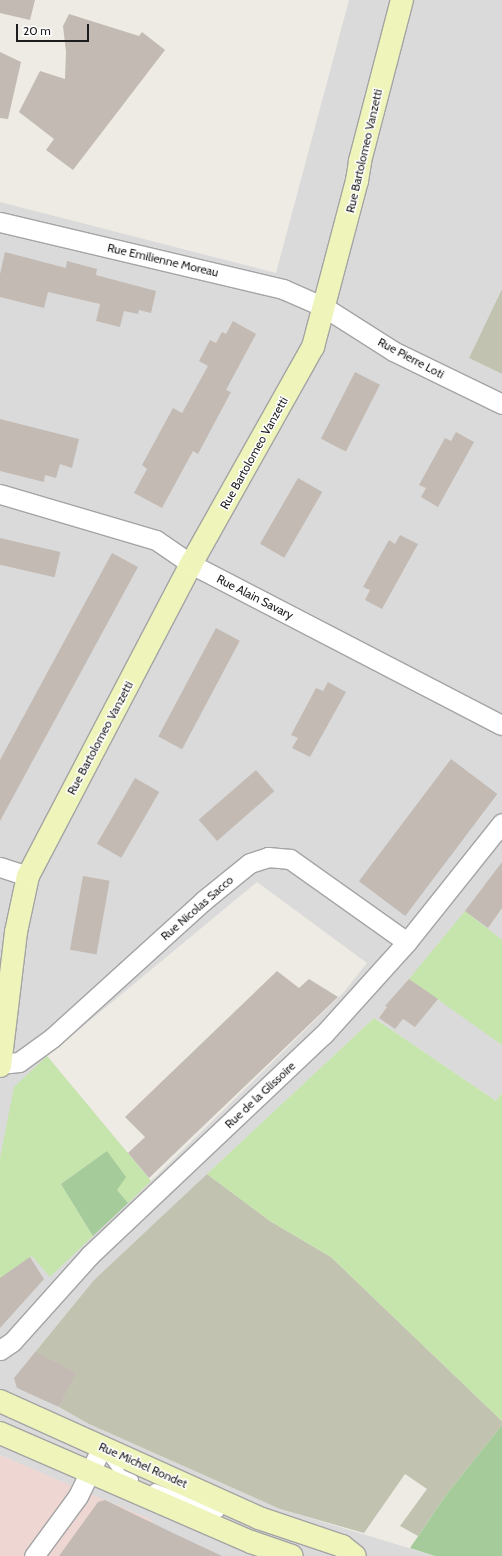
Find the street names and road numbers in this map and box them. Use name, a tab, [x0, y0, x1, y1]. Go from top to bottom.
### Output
street label: Rue Bartolomeo Vanzetti	[343, 88, 385, 214]
street label: Rue Emilienne Moreau	[106, 240, 220, 280]
street label: Rue Pierre Loti	[375, 335, 447, 381]
street label: Rue Bartolomeo Vanzetti	[217, 394, 291, 512]
street label: Rue Alain Savary	[214, 572, 296, 622]
street label: Rue Bartolomeo Vanzetti	[64, 679, 136, 797]
street label: Rue Nicolas Sacco	[158, 873, 236, 943]
street label: Rue de la Glissoire	[222, 1059, 298, 1131]
street label: Rue Michel Rondet	[97, 1439, 189, 1491]

